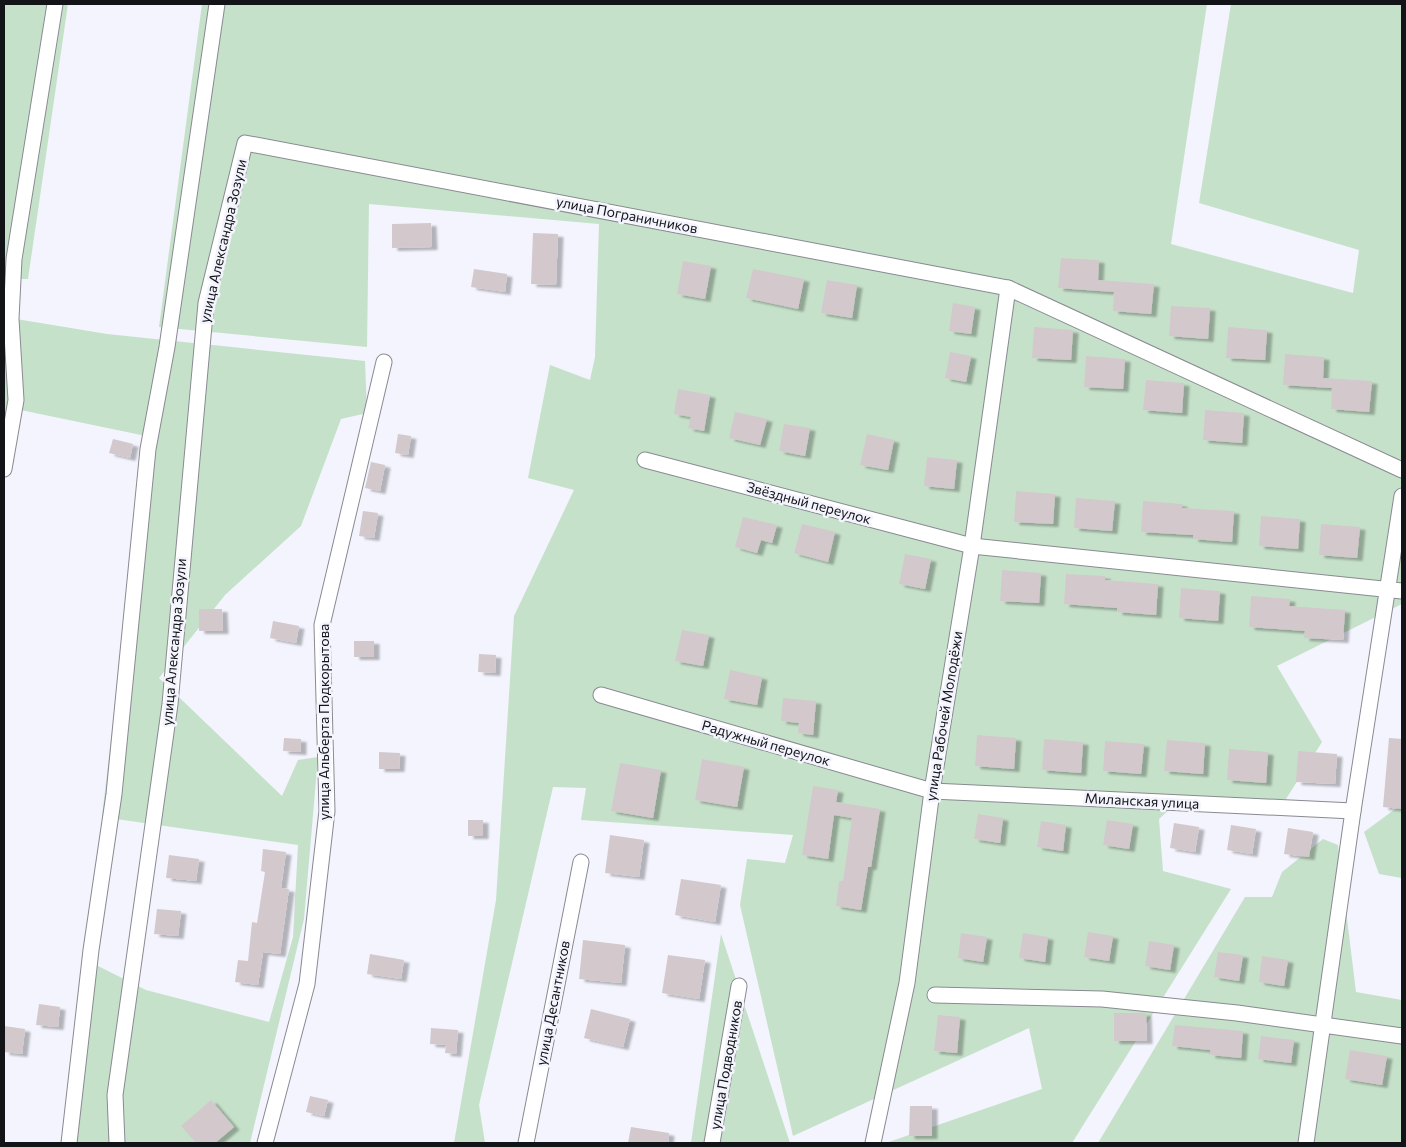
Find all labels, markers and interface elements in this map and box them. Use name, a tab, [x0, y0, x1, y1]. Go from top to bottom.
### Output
street label: улица Александра Зозули	[195, 157, 250, 325]
street label: улица Пограничников	[555, 192, 699, 237]
street label: Звёздный переулок	[745, 478, 874, 527]
street label: улица Александра Зозули	[158, 558, 189, 726]
street label: улица Альберта Подкорытова	[315, 624, 332, 820]
street label: улица Рабочей Молодёжи	[922, 630, 965, 802]
street label: Радужный переулок	[700, 716, 833, 769]
street label: Миланская улица	[1084, 789, 1200, 812]
street label: улица Десантников	[532, 939, 573, 1067]
street label: улица Подводников	[706, 999, 745, 1131]

